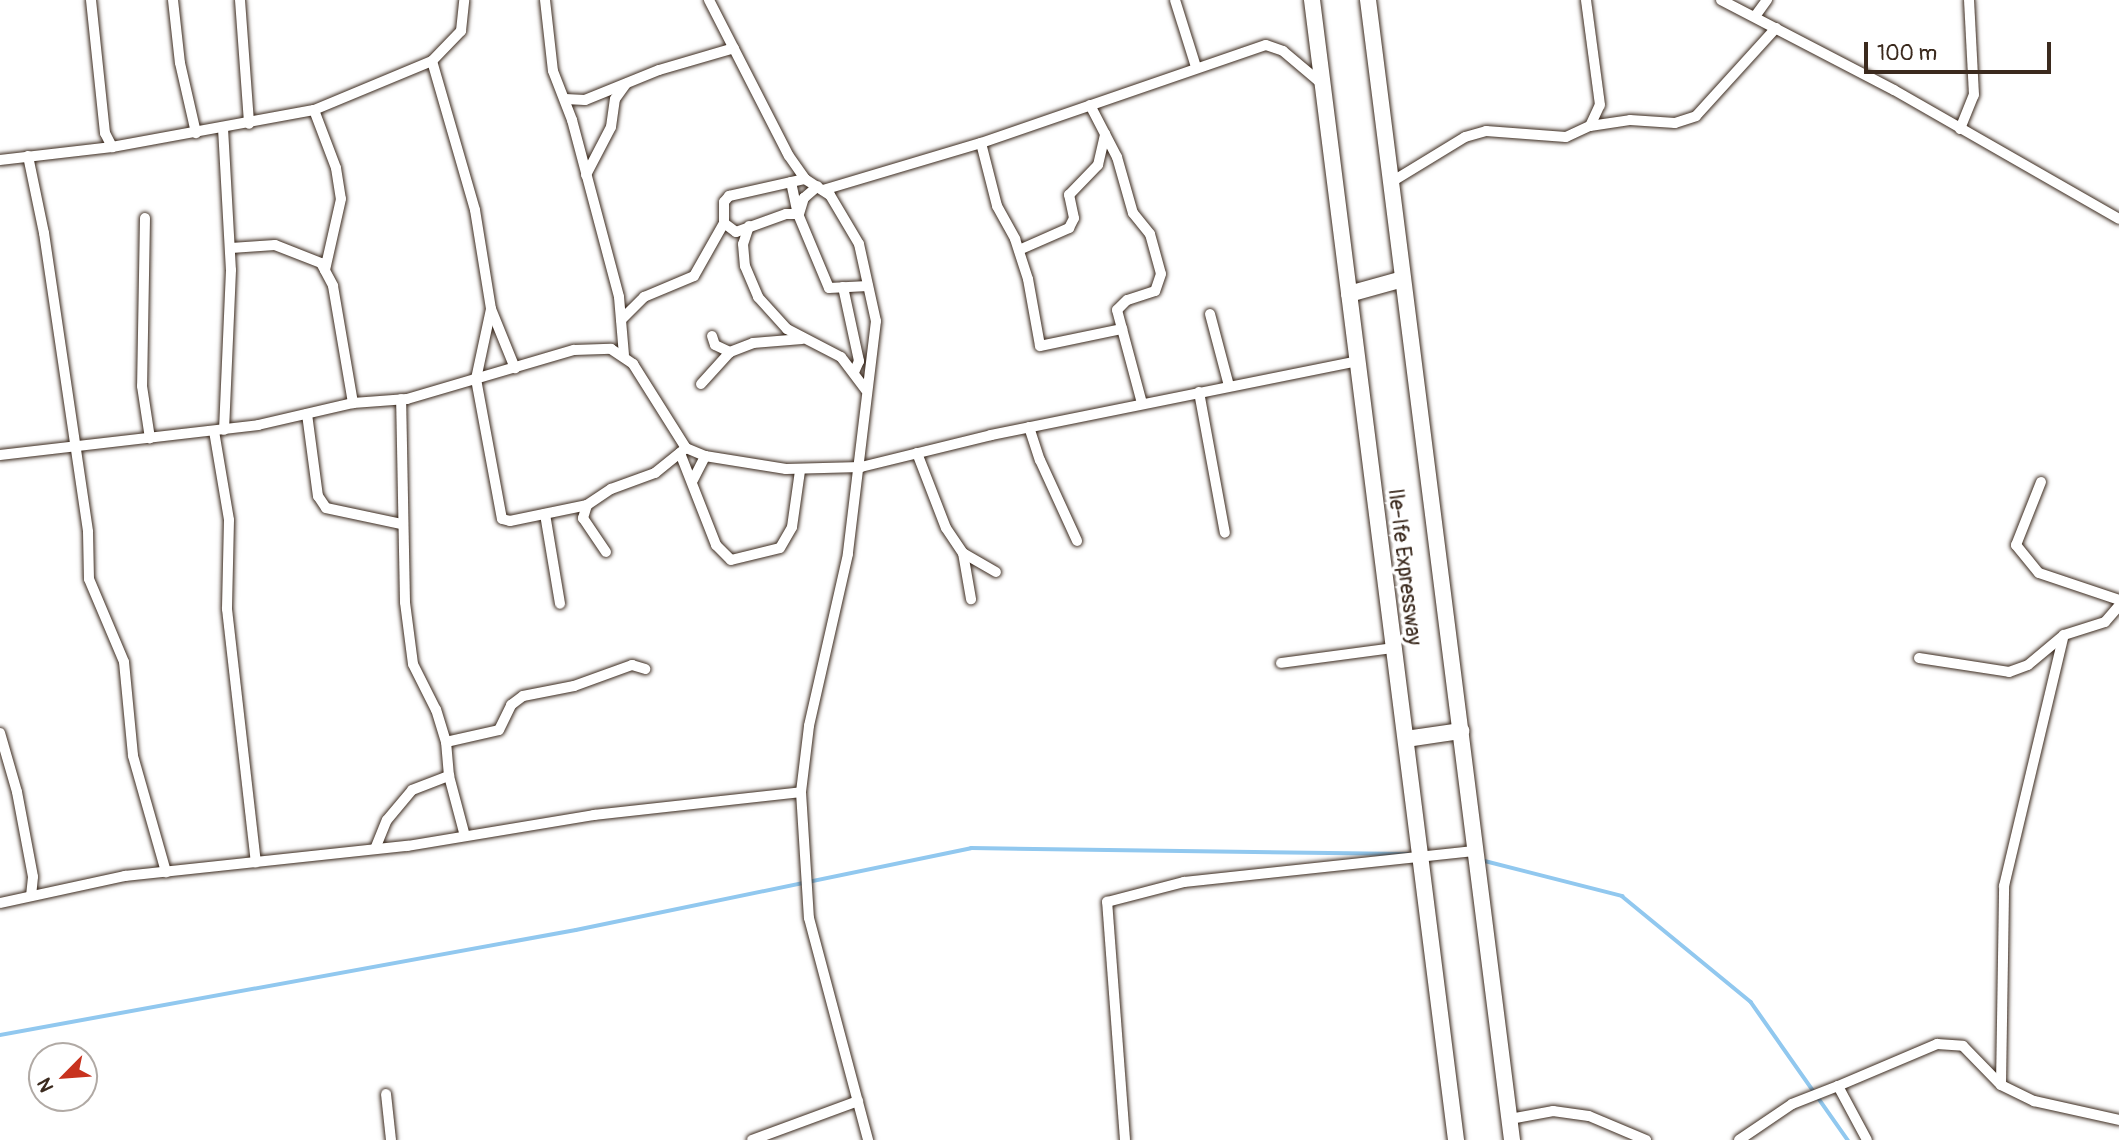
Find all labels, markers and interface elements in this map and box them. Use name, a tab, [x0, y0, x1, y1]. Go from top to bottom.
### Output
scale bar	[1867, 28, 2054, 72]
text: 100 m	[1877, 40, 1937, 67]
street label: Ile-Ife Expressway	[1382, 487, 1426, 647]
north arrow	[28, 1042, 98, 1112]
text: N	[32, 1074, 59, 1096]

